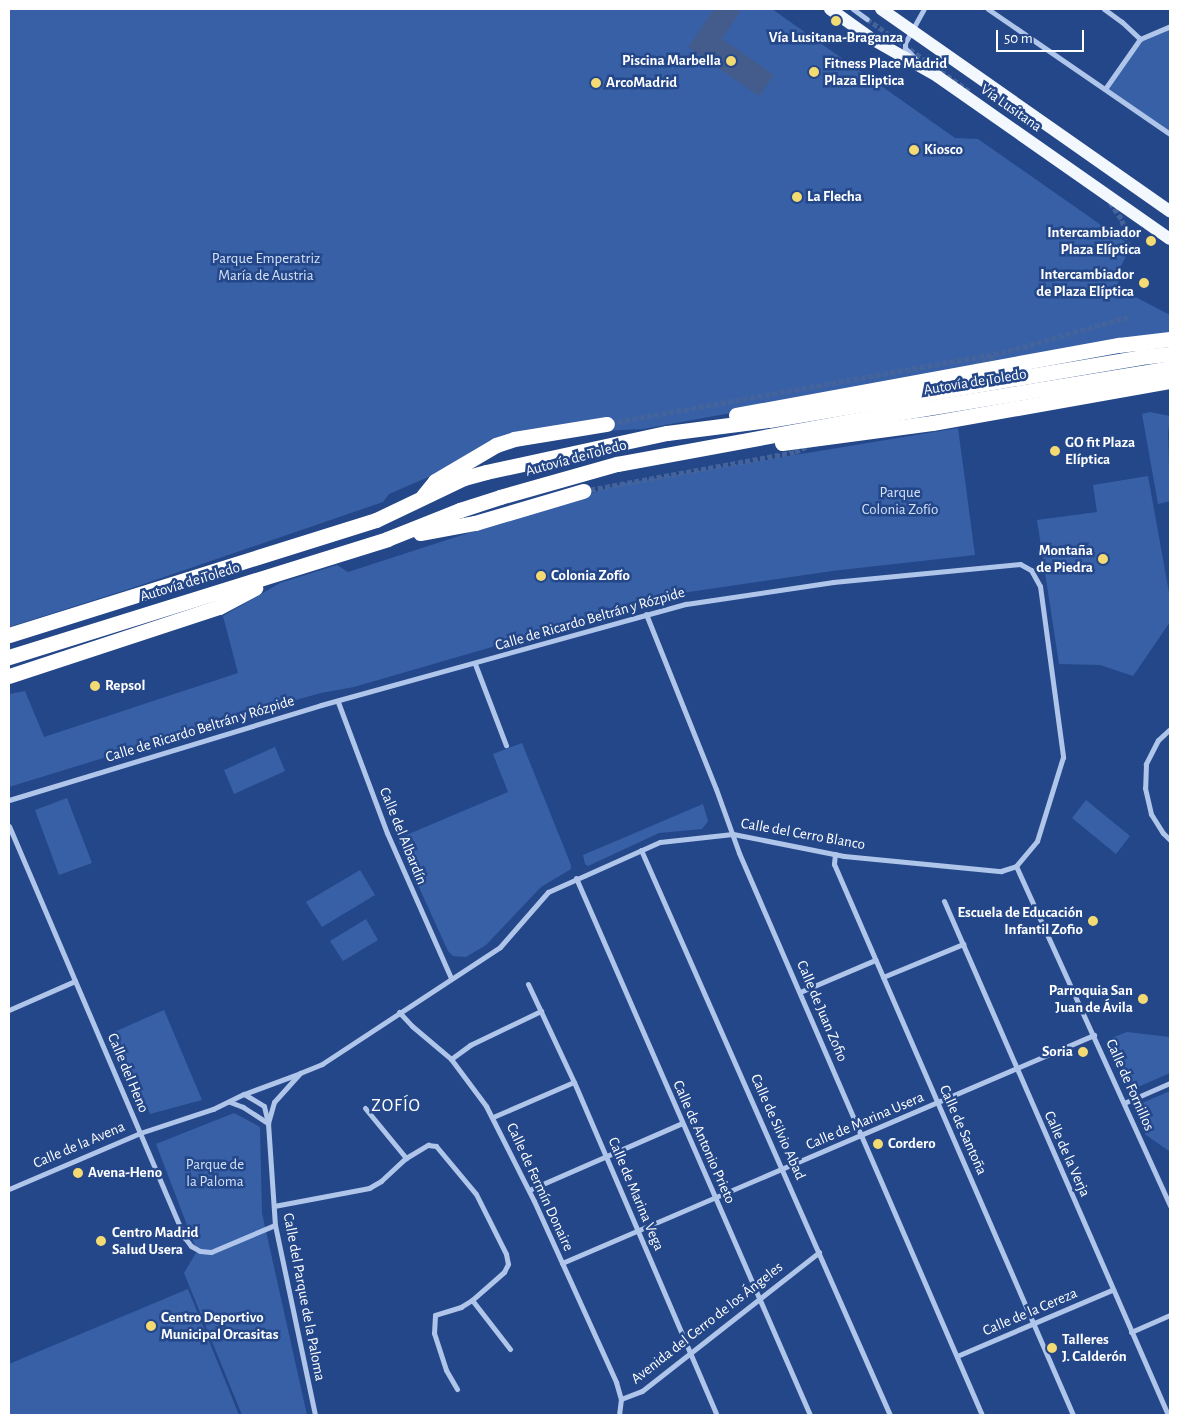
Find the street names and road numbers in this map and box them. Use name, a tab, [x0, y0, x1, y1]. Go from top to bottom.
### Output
street label: Vía Lusitana	[977, 80, 1045, 136]
street label: Autovía de Toledo	[922, 365, 1028, 399]
street label: Autovía de Toledo	[524, 436, 628, 480]
street label: Autovía de Toledo	[138, 558, 242, 606]
street label: Calle de Ricardo Beltrán y Rózpide	[493, 583, 687, 655]
street label: Calle de Ricardo Beltrán y Rózpide	[103, 692, 297, 766]
street label: Calle del Albardín	[375, 785, 431, 887]
street label: Calle del Cerro Blanco	[740, 814, 866, 854]
street label: Calle de Juan Zofio	[793, 958, 851, 1064]
street label: Calle del Heno	[103, 1031, 153, 1115]
street label: Calle de Fornillos	[1102, 1036, 1158, 1134]
street label: Calle de Silvio Abad	[747, 1071, 809, 1183]
street label: Calle de Antonio Prieto	[669, 1078, 739, 1206]
street label: Calle de Santoña	[935, 1082, 991, 1178]
street label: Calle de Marina Usera	[803, 1088, 927, 1154]
street label: Calle de la Verja	[1040, 1108, 1094, 1200]
street label: Calle de la Avena	[30, 1118, 128, 1172]
street label: Calle de Fermín Donaire	[502, 1120, 578, 1254]
street label: Calle de Marina Vega	[604, 1135, 668, 1253]
street label: Calle del Parque de la Paloma	[279, 1212, 329, 1382]
street label: Avenida del Cerro de los Ángeles	[628, 1258, 786, 1388]
street label: Calle de la Cereza	[980, 1284, 1080, 1340]

